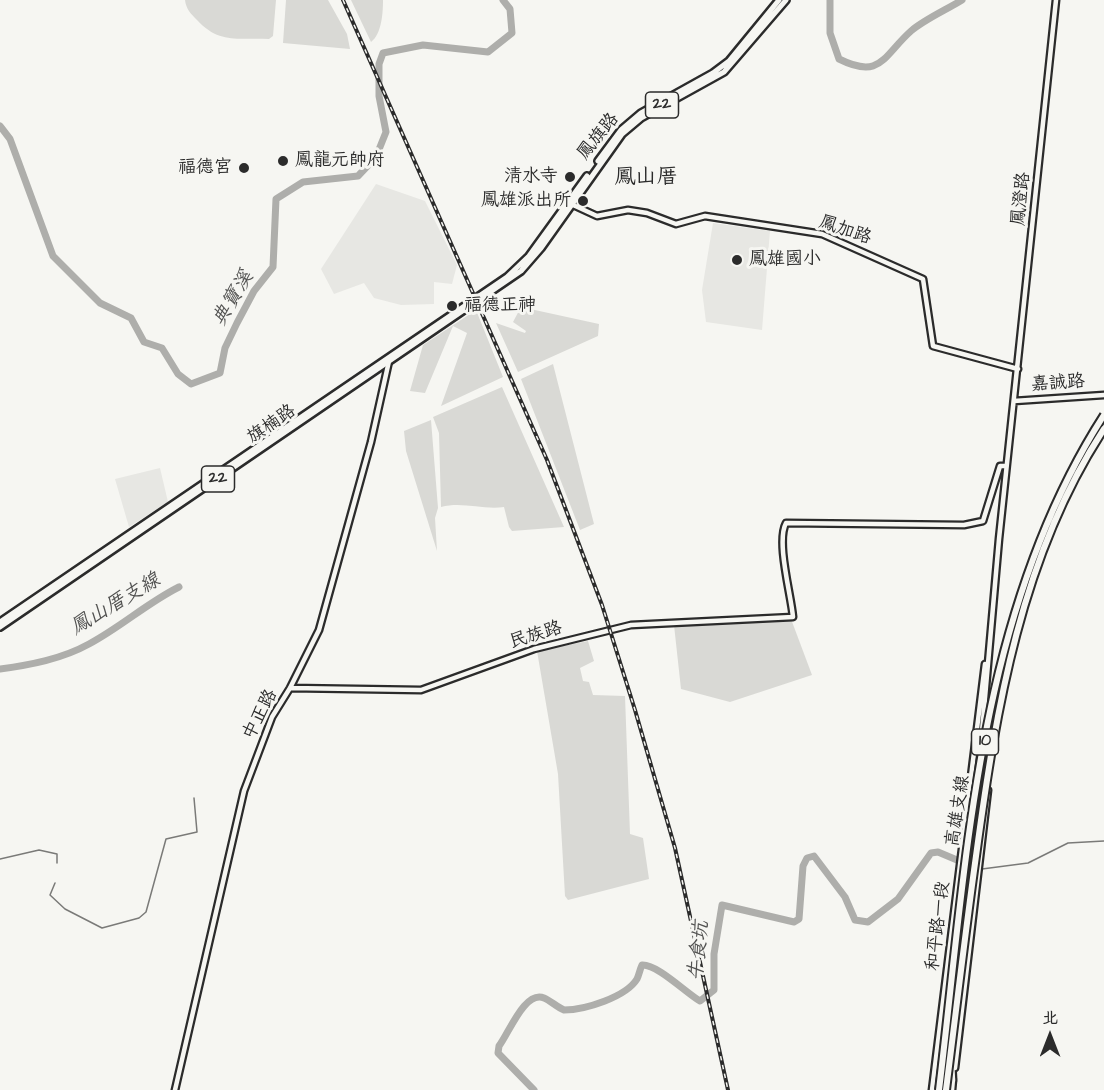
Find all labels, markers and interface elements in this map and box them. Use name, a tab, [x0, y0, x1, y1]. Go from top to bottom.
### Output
road number: 22	[646, 92, 678, 118]
street label: 鳳旗路	[574, 109, 624, 165]
place label: 鳳龍元帥府	[295, 150, 385, 172]
marker: 鳳龍元帥府	[276, 154, 290, 168]
place label: 福德宮	[178, 157, 232, 179]
marker: 福德宮	[237, 161, 251, 175]
place label: 清水寺	[504, 166, 558, 188]
district label: 鳳山厝	[615, 166, 677, 192]
marker: 清水寺	[563, 170, 577, 184]
street label: 鳳澄路	[1008, 171, 1036, 227]
place label: 鳳雄派出所	[481, 190, 571, 212]
marker: 鳳雄派出所	[576, 194, 590, 208]
street label: 鳳加路	[816, 212, 874, 250]
place label: 鳳雄國小	[749, 249, 821, 271]
marker: 鳳雄國小	[730, 253, 744, 267]
water label: 典寶溪	[208, 267, 260, 331]
place label: 福德正神	[464, 295, 536, 317]
marker: 福德正神	[445, 299, 459, 313]
street label: 嘉誠路	[1030, 371, 1086, 397]
street label: 旗楠路	[244, 401, 300, 449]
road number: 22	[202, 466, 234, 492]
water label: 鳳山厝支線	[67, 569, 165, 641]
street label: 民族路	[507, 618, 565, 654]
street label: 中正路	[239, 686, 283, 744]
road number: 10	[972, 729, 998, 755]
street label: 高雄支線	[943, 774, 975, 848]
street label: 和平路一段	[923, 880, 955, 972]
water label: 牛食坑	[685, 920, 715, 982]
north arrow	[1020, 1006, 1080, 1066]
text: 北	[1042, 1007, 1058, 1029]

